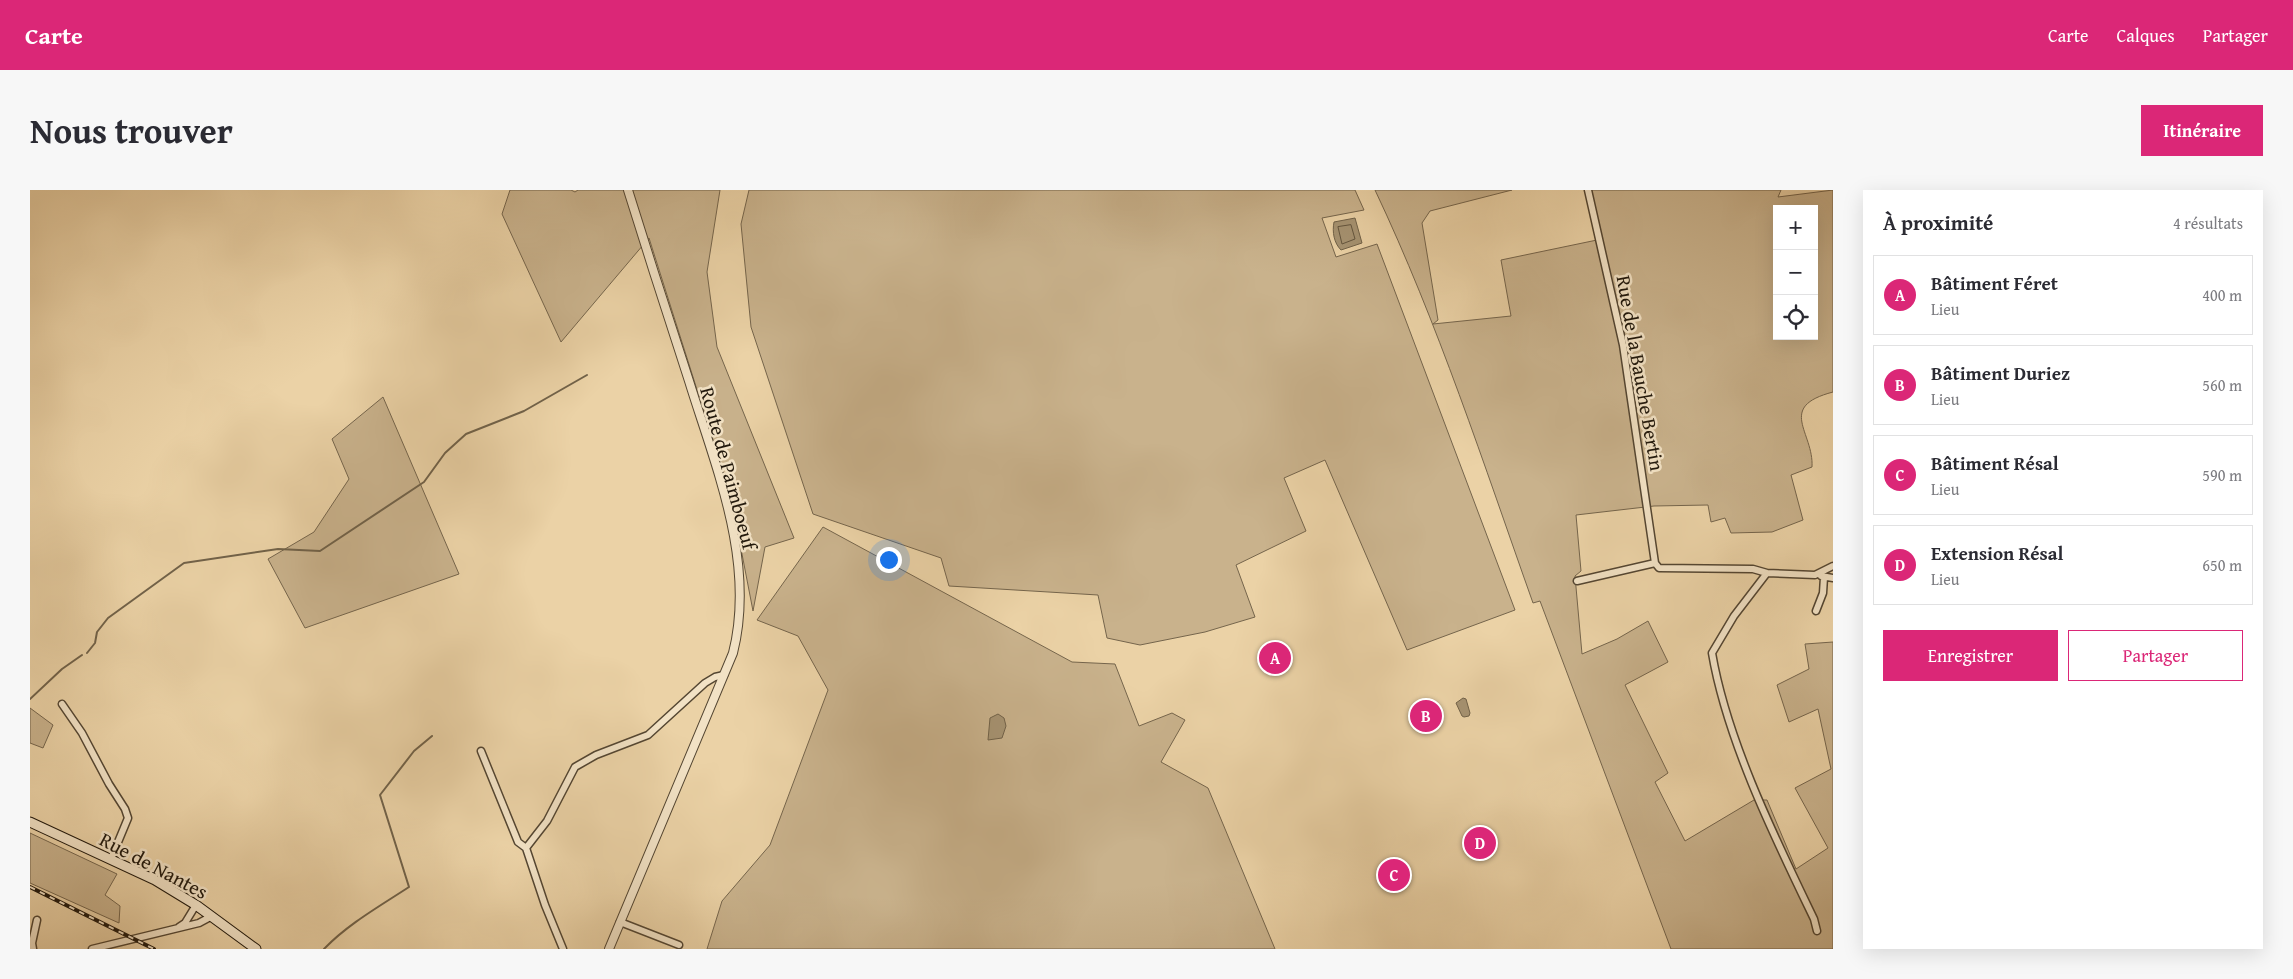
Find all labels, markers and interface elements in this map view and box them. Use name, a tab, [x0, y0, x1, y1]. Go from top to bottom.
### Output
text: Carte	[25, 18, 83, 53]
text: Carte	[2048, 22, 2089, 49]
text: Calques	[2117, 22, 2175, 49]
text: Partager	[2203, 22, 2268, 49]
text: Nous trouver	[30, 105, 233, 156]
button: Itinéraire	[2141, 105, 2263, 156]
map controls	[1773, 205, 1818, 340]
button: +	[1773, 205, 1818, 250]
text: À proximité	[1883, 207, 1993, 238]
text: 4 résultats	[2173, 211, 2243, 235]
button: −	[1773, 250, 1818, 295]
text: Bâtiment Féret	[1931, 269, 2058, 297]
street label: Rue de la Bauche Bertin	[1610, 273, 1672, 473]
text: A	[1895, 283, 1905, 307]
text: 400 m	[2202, 283, 2242, 307]
button: locate	[1773, 295, 1818, 340]
text: Lieu	[1931, 297, 1959, 321]
text: Bâtiment Duriez	[1931, 359, 2070, 387]
text: B	[1895, 373, 1905, 397]
text: 560 m	[2202, 373, 2242, 397]
street label: Route de Paimboeuf	[693, 384, 765, 555]
text: Lieu	[1931, 387, 1959, 411]
text: Bâtiment Résal	[1931, 449, 2059, 477]
text: C	[1895, 463, 1905, 487]
text: 590 m	[2202, 463, 2242, 487]
text: Lieu	[1931, 477, 1959, 501]
text: Extension Résal	[1931, 539, 2063, 567]
your location	[876, 547, 902, 573]
text: D	[1895, 553, 1905, 577]
text: 650 m	[2202, 553, 2242, 577]
text: Lieu	[1931, 567, 1959, 591]
button: Enregistrer	[1883, 630, 2058, 681]
button: Partager	[2068, 630, 2243, 681]
pin: A	[1259, 639, 1291, 677]
pin: B	[1410, 697, 1442, 735]
street label: Rue de Nantes	[95, 824, 213, 906]
pin: D	[1464, 824, 1496, 862]
pin: C	[1378, 856, 1410, 894]

